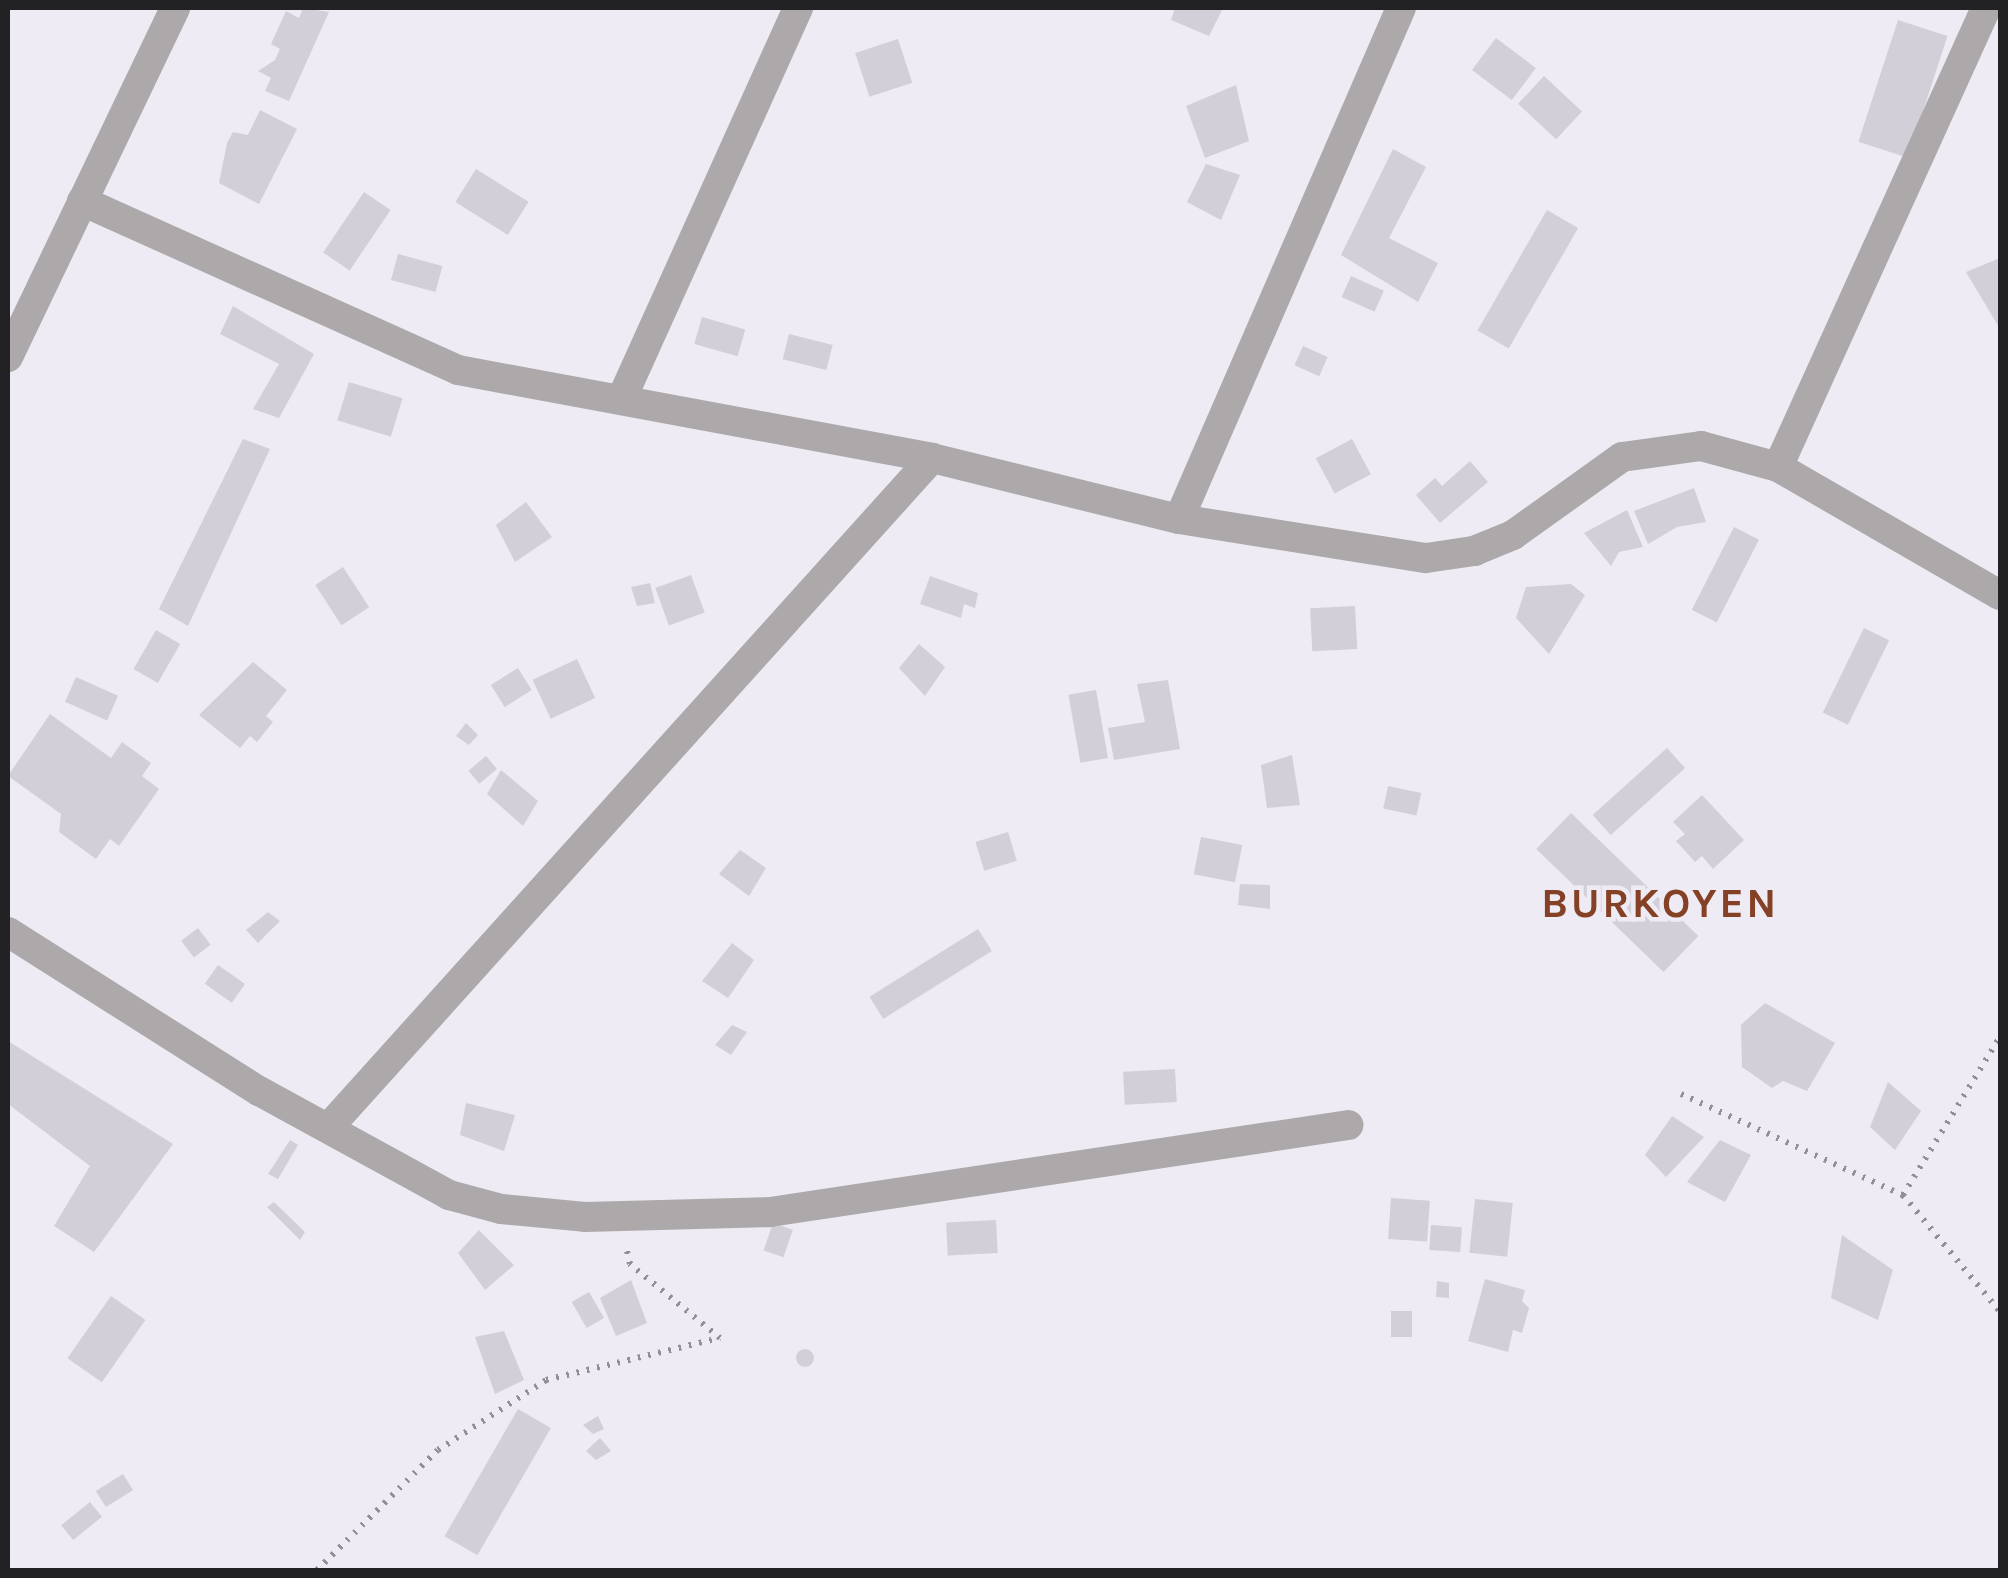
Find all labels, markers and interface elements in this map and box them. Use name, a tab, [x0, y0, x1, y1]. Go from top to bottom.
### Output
district label: BURKOYEN	[1541, 878, 1779, 928]

